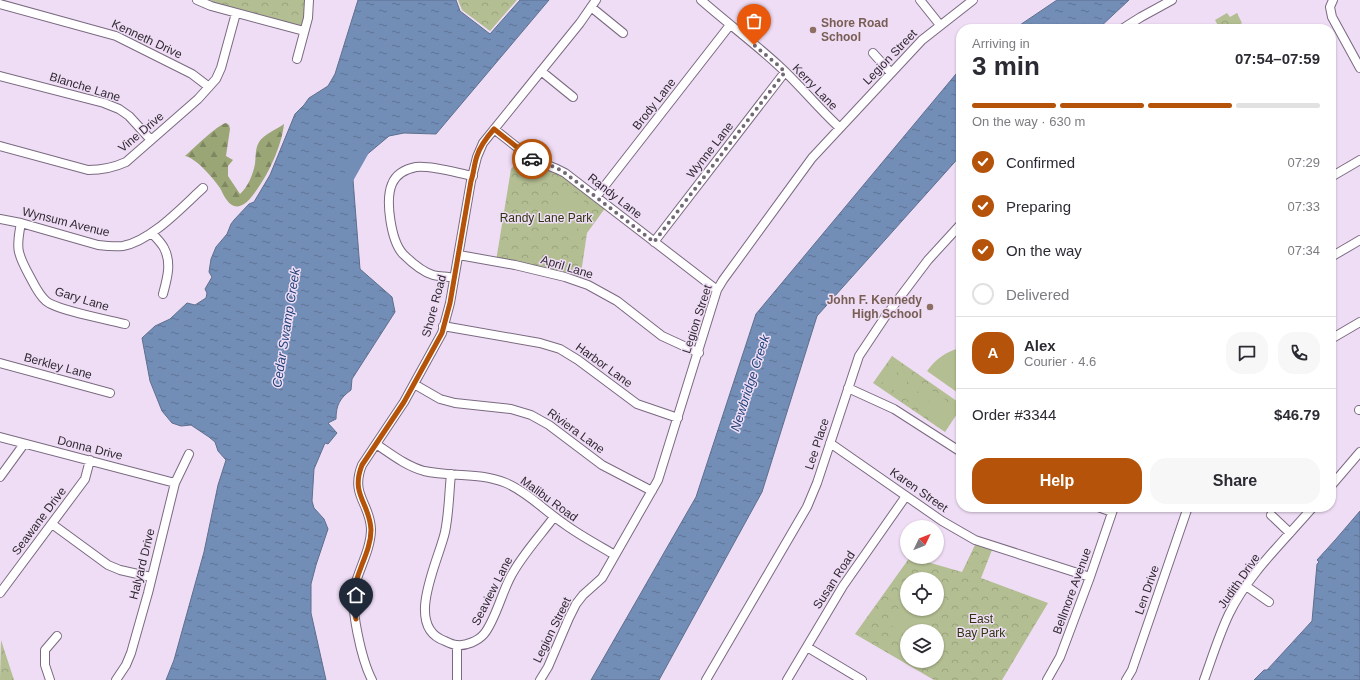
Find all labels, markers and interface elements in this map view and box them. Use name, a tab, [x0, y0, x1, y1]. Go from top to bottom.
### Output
pin	[737, 4, 771, 45]
icon: bag	[743, 10, 765, 32]
place label: Shore Road School	[821, 16, 888, 44]
street label: Kenneth Drive	[110, 17, 185, 62]
marker: Shore Road School	[808, 25, 818, 35]
street label: Legion Street	[860, 26, 920, 88]
text: Arriving in	[972, 36, 1030, 51]
text: 07:54–07:59	[1235, 50, 1320, 67]
text: 3 min	[972, 51, 1040, 81]
street label: Kerry Lane	[790, 61, 841, 113]
street label: Blanche Lane	[48, 70, 122, 105]
street label: Brody Lane	[630, 75, 679, 132]
street label: Vine Drive	[115, 109, 167, 155]
text: On the way · 630 m	[972, 114, 1085, 129]
street label: Wynne Lane	[684, 119, 736, 181]
courier	[512, 139, 552, 179]
icon: car	[521, 148, 543, 170]
icon: check	[972, 151, 994, 173]
text: Confirmed	[1006, 154, 1075, 171]
text: 07:29	[1287, 155, 1320, 170]
street label: Randy Lane	[585, 171, 645, 222]
icon: check	[972, 195, 994, 217]
text: Preparing	[1006, 198, 1071, 215]
text: 07:33	[1287, 199, 1320, 214]
street label: Wynsum Avenue	[21, 204, 112, 240]
park label: Randy Lane Park	[500, 211, 593, 225]
icon: check	[972, 239, 994, 261]
text: On the way	[1006, 242, 1082, 259]
text: 07:34	[1287, 243, 1320, 258]
street label: April Lane	[539, 252, 595, 282]
water label: Cedar Swamp Creek	[269, 266, 303, 389]
street label: Shore Road	[419, 273, 449, 339]
street label: Legion Street	[679, 282, 715, 355]
street label: Gary Lane	[53, 284, 111, 314]
text: Delivered	[1006, 286, 1069, 303]
place label: John F. Kennedy High School	[827, 293, 922, 321]
marker: John F. Kennedy High School	[925, 302, 935, 312]
water label: Newbridge Creek	[727, 331, 773, 433]
button: chat	[1226, 332, 1268, 374]
button: phone	[1278, 332, 1320, 374]
text: Alex	[1024, 337, 1056, 354]
street label: Harbor Lane	[573, 340, 635, 390]
text: A	[988, 344, 998, 361]
street label: Berkley Lane	[22, 350, 94, 382]
text: Courier · 4.6	[1024, 354, 1096, 369]
street label: Riviera Lane	[545, 406, 608, 457]
text: Order #3344	[972, 406, 1056, 423]
text: $46.79	[1274, 406, 1320, 423]
street label: Lee Place	[802, 416, 832, 472]
street label: Donna Drive	[56, 433, 124, 463]
button: Help	[972, 458, 1142, 504]
button: Share	[1150, 458, 1320, 504]
street label: Karen Street	[887, 465, 951, 515]
street label: Malibu Road	[518, 474, 580, 524]
street label: Seawane Drive	[9, 484, 69, 558]
north arrow	[900, 520, 944, 564]
map controls	[900, 520, 944, 668]
street label: Halyard Drive	[126, 527, 158, 601]
street label: Bellmore Avenue	[1050, 546, 1094, 636]
street label: Susan Road	[810, 548, 858, 612]
street label: Judith Drive	[1215, 551, 1263, 611]
street label: Seaview Lane	[469, 554, 515, 628]
street label: Len Drive	[1132, 563, 1162, 617]
button: locate	[900, 572, 944, 616]
pin	[339, 578, 373, 619]
icon: home	[345, 584, 367, 606]
street label: Legion Street	[530, 594, 574, 665]
park label: East Bay Park	[957, 612, 1006, 640]
button: layers	[900, 624, 944, 668]

